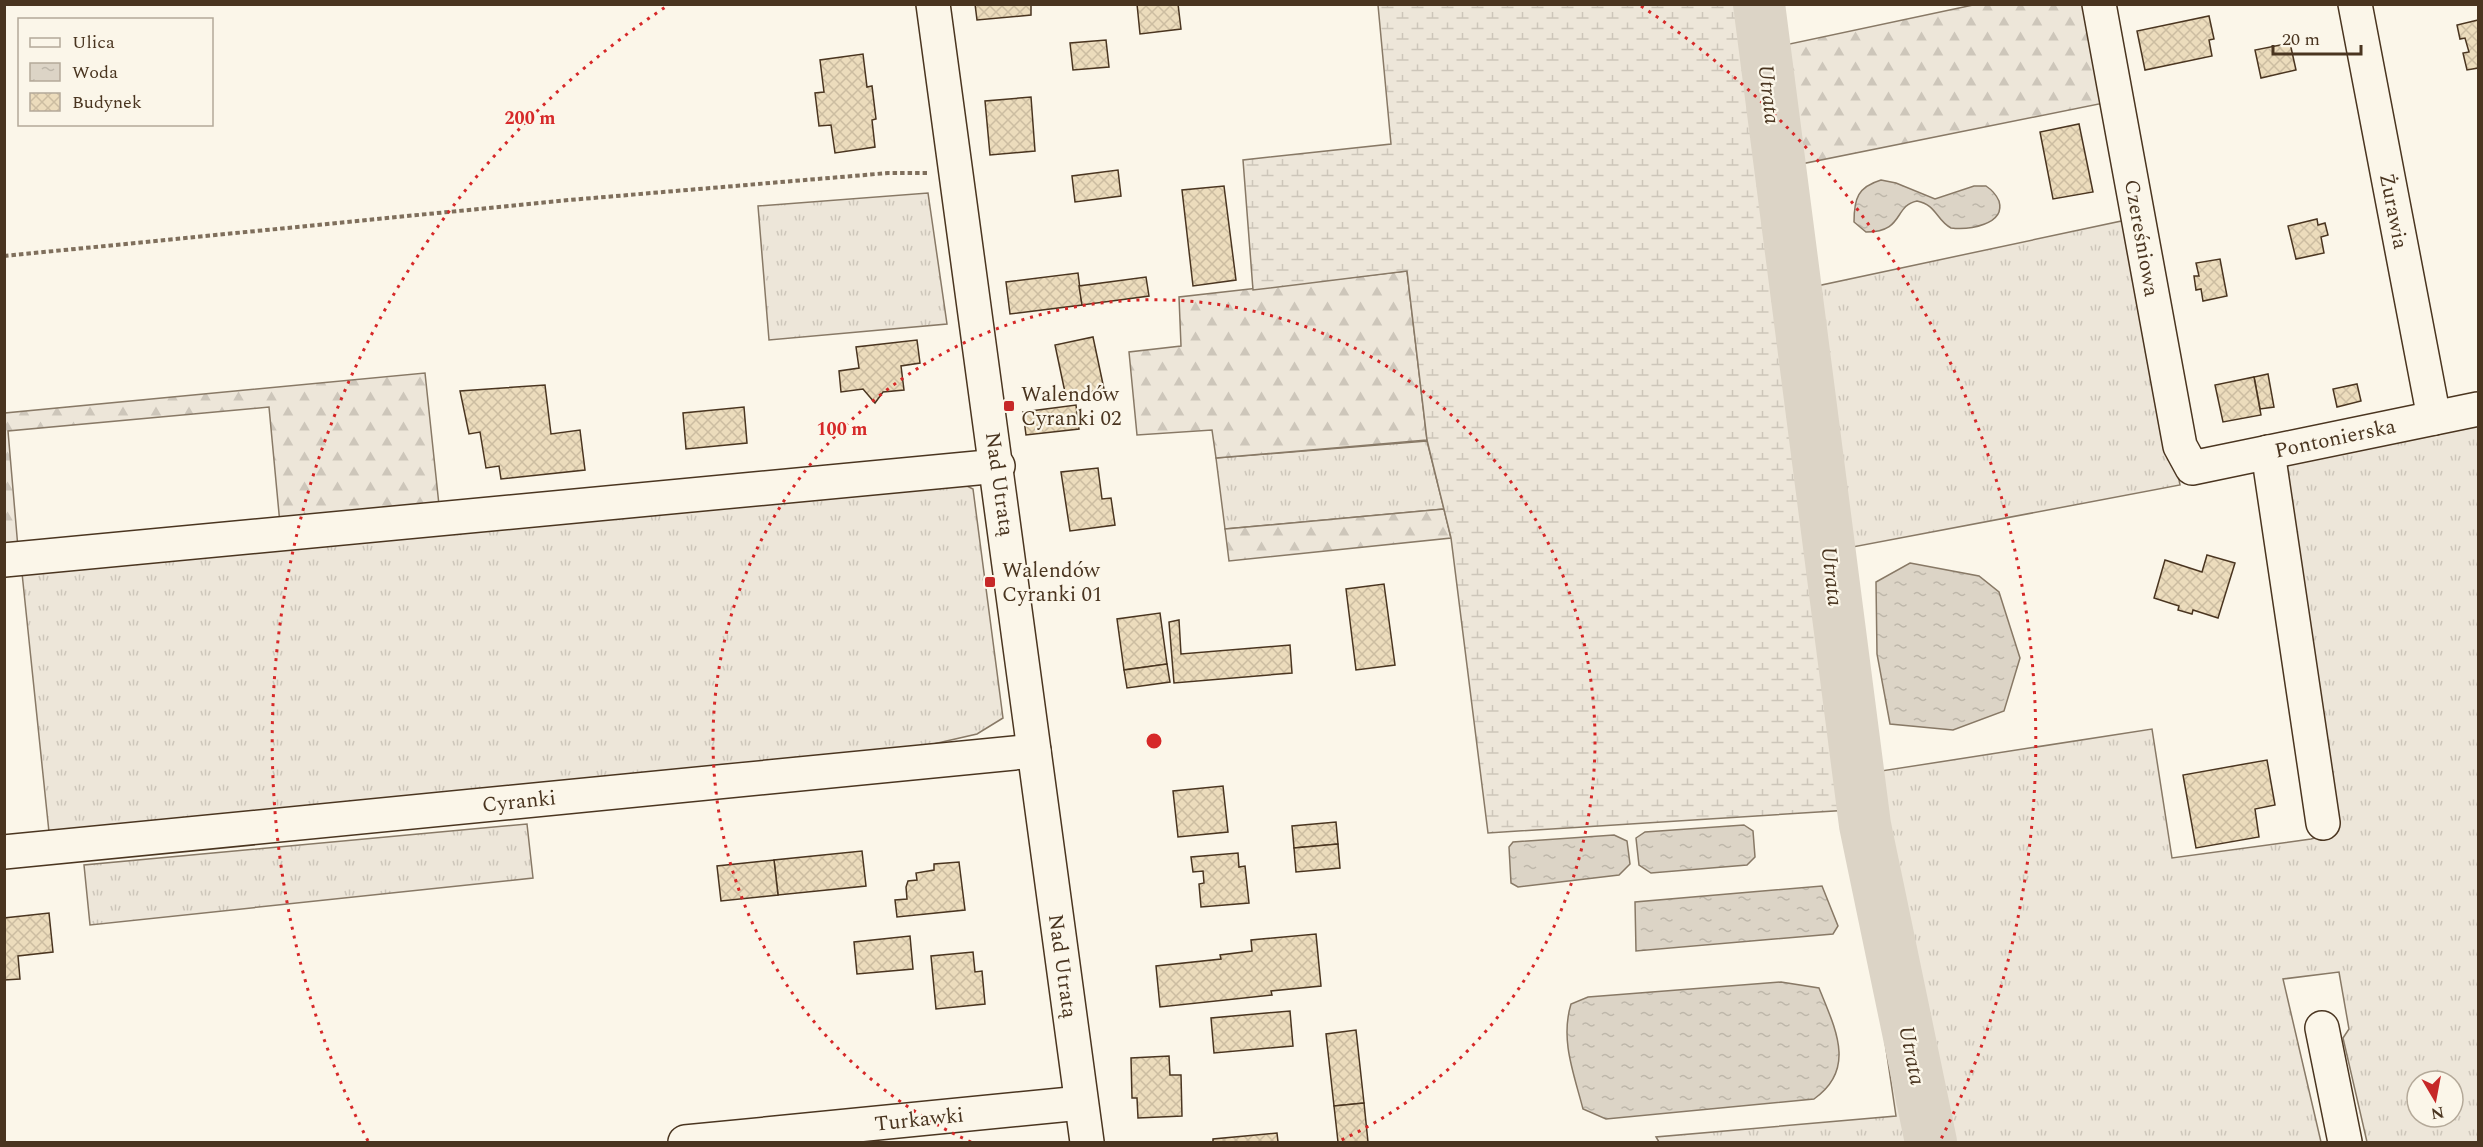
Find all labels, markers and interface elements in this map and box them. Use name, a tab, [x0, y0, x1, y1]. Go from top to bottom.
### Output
legend	[18, 18, 213, 126]
scale bar	[2273, 18, 2362, 56]
text: 20 m	[2282, 26, 2320, 53]
text: Ulica	[72, 29, 115, 56]
text: Woda	[72, 59, 118, 86]
water label: Utrata	[1748, 62, 1789, 126]
text: Budynek	[72, 89, 142, 116]
text: 200 m	[504, 105, 556, 132]
street label: Żurawia	[2370, 170, 2416, 253]
street label: Czereśniowa	[2115, 177, 2167, 300]
place label: Walendów Cyranki 02	[1021, 379, 1122, 435]
marker: Walendów Cyranki 02	[1002, 399, 1016, 413]
street label: Pontonierska	[2272, 410, 2400, 467]
text: 100 m	[816, 416, 868, 443]
street label: Nad Utratą	[976, 430, 1022, 539]
water label: Utrata	[1811, 544, 1852, 608]
place label: Walendów Cyranki 01	[1002, 555, 1103, 611]
marker: Walendów Cyranki 01	[983, 575, 997, 589]
centre of rings	[1144, 731, 1164, 751]
street label: Cyranki	[481, 782, 558, 822]
street label: Nad Utratą	[1039, 912, 1085, 1021]
water label: Utrata	[1889, 1023, 1934, 1088]
north arrow	[2405, 1069, 2465, 1129]
street label: Turkawki	[873, 1099, 965, 1141]
text: N	[2429, 1100, 2446, 1126]

